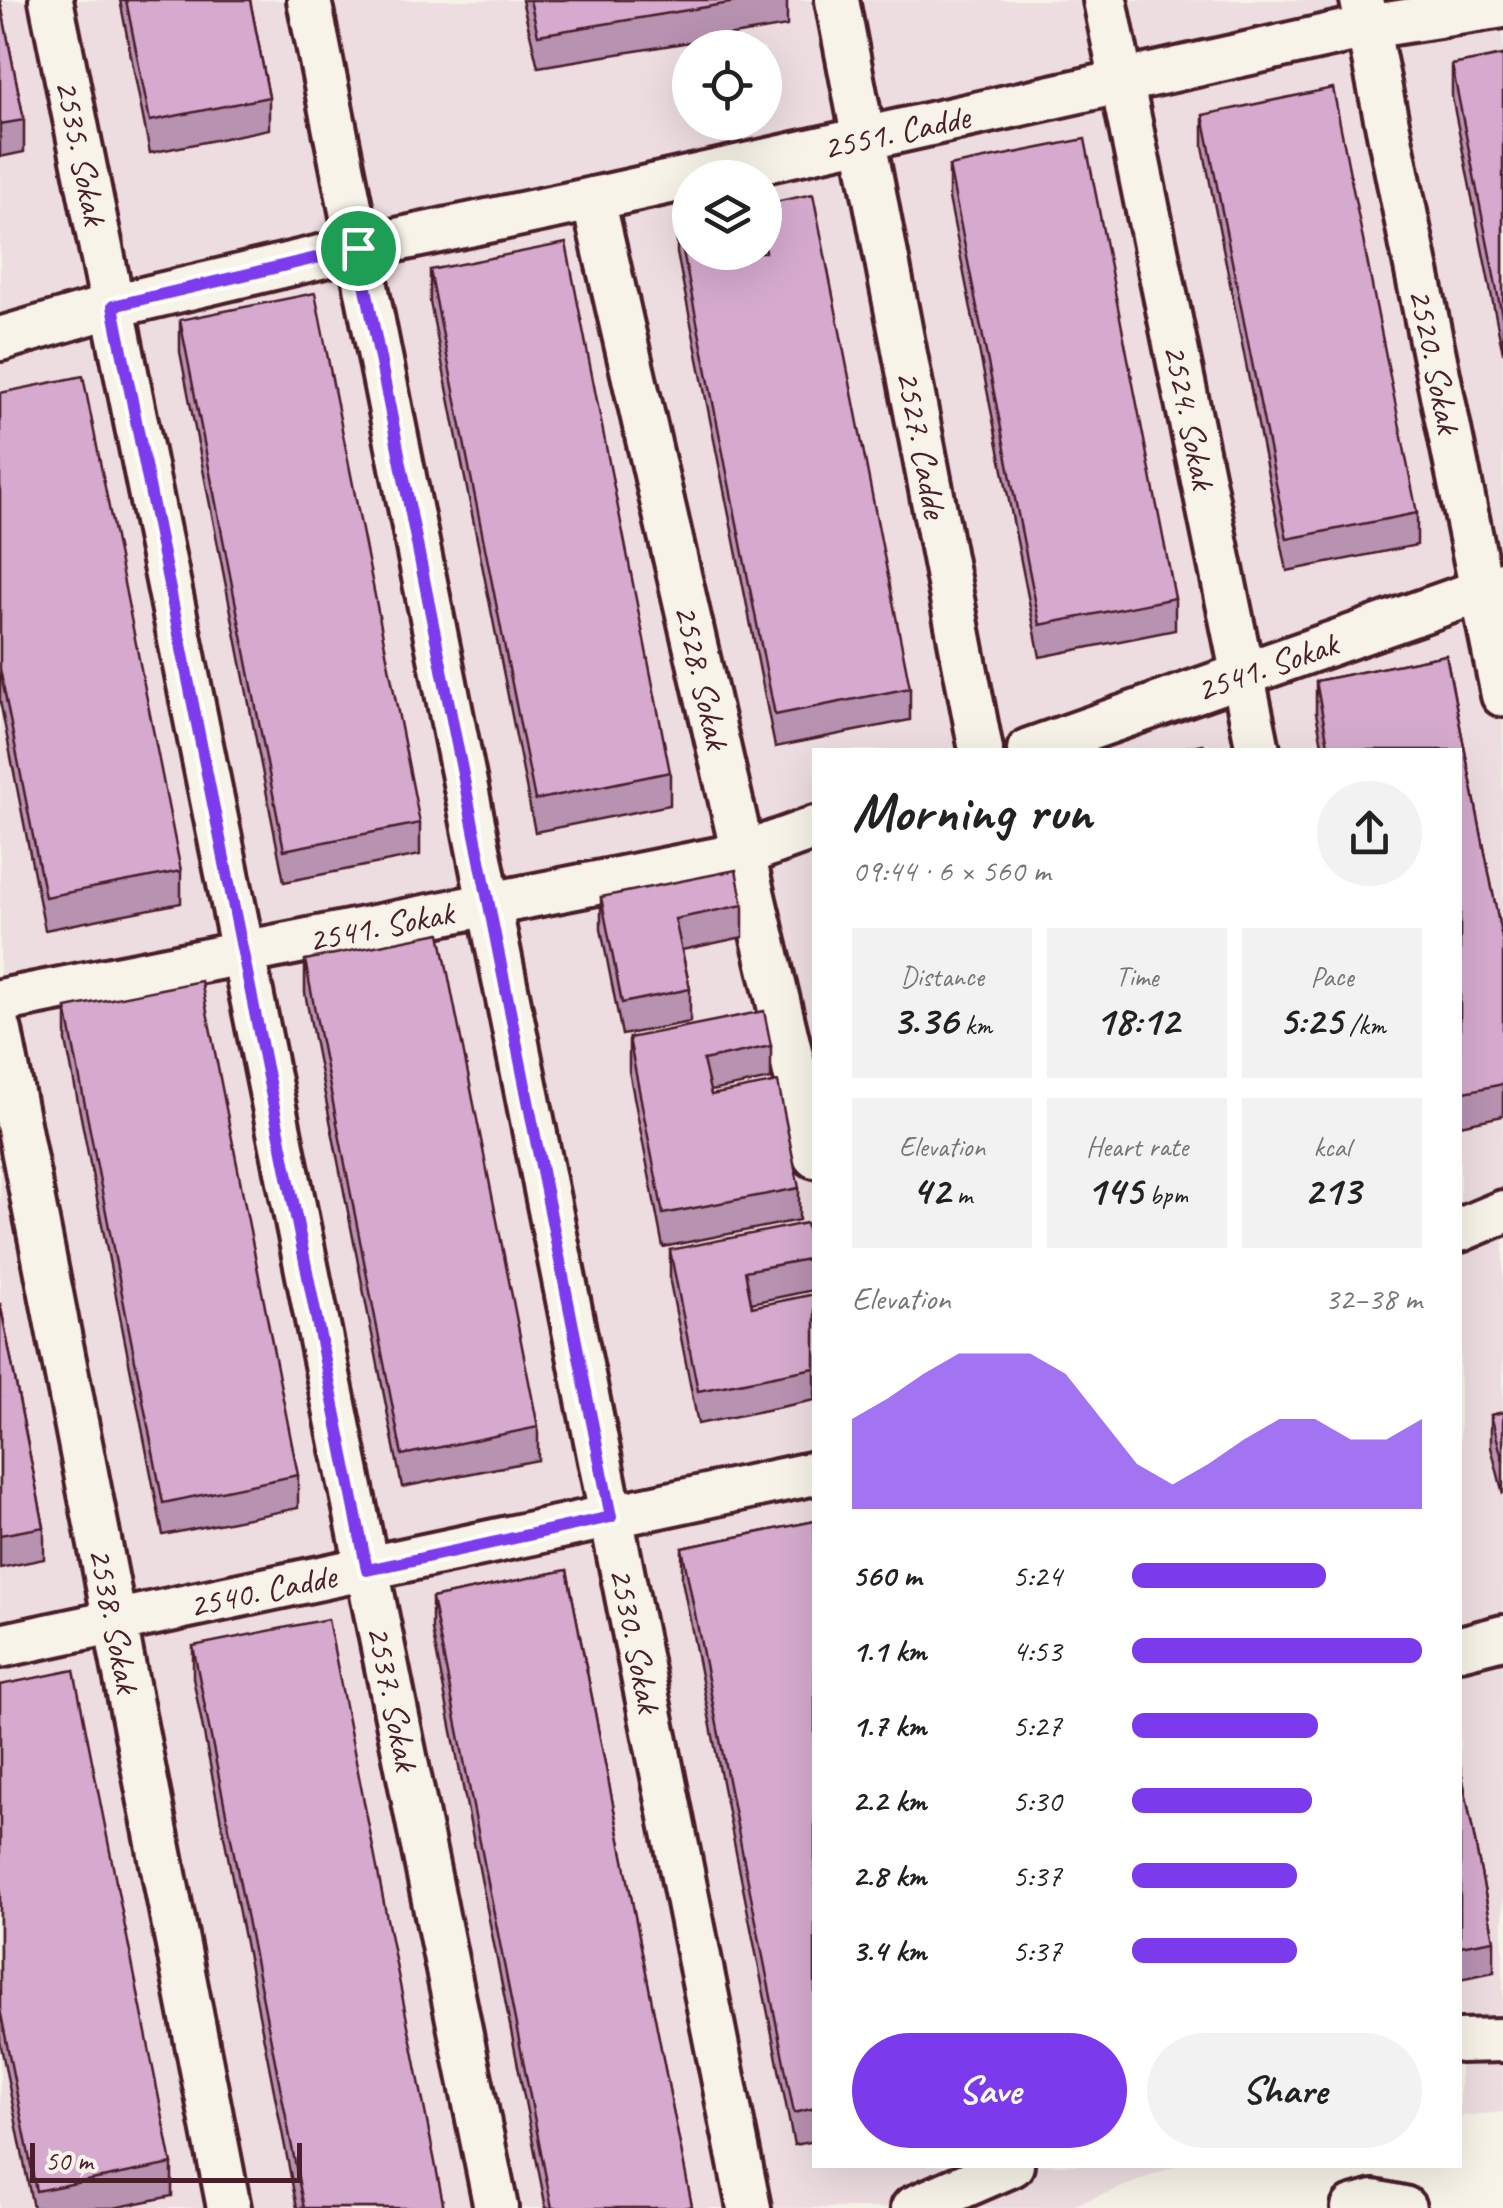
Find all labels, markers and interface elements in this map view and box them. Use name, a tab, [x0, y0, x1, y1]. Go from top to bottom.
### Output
map controls	[672, 30, 782, 270]
button: locate	[672, 30, 782, 140]
street label: 2535. Sokak	[45, 75, 118, 231]
street label: 2551. Cadde	[818, 93, 976, 170]
button: layers	[672, 160, 782, 270]
pin	[316, 206, 401, 291]
icon: arrive	[331, 221, 386, 276]
street label: 2520. Sokak	[1398, 284, 1472, 439]
street label: 2524. Sokak	[1153, 340, 1227, 495]
street label: 2527. Cadde	[886, 366, 958, 524]
street label: 2528. Sokak	[664, 600, 741, 756]
street label: 2541. Sokak	[1190, 620, 1346, 712]
text: Morning run	[852, 777, 1092, 847]
button: share	[1317, 781, 1422, 886]
text: 09:44 · 6 × 560 m	[852, 850, 1050, 891]
street label: 2541. Sokak	[304, 889, 459, 963]
text: Distance	[900, 959, 984, 994]
text: Time	[1116, 959, 1158, 994]
text: Pace	[1310, 959, 1354, 994]
text: 3.36	[892, 994, 958, 1047]
text: 18:12	[1095, 994, 1179, 1047]
text: 5:25	[1278, 994, 1342, 1047]
text: km	[958, 1007, 992, 1042]
text: /km	[1342, 1007, 1386, 1042]
text: Elevation	[899, 1129, 985, 1164]
text: Heart rate	[1086, 1129, 1188, 1164]
text: kcal	[1313, 1129, 1351, 1164]
text: 42	[912, 1164, 950, 1217]
text: 145	[1086, 1164, 1142, 1217]
text: 213	[1304, 1164, 1360, 1217]
text: m	[950, 1177, 972, 1212]
text: bpm	[1142, 1177, 1188, 1212]
text: Elevation	[852, 1278, 950, 1319]
text: 32–38 m	[1324, 1278, 1422, 1319]
street label: 2538. Sokak	[78, 1544, 151, 1699]
street label: 2540. Cadde	[185, 1553, 342, 1628]
text: 560 m	[852, 1555, 921, 1596]
text: 5:24	[1012, 1555, 1062, 1596]
street label: 2530. Sokak	[599, 1563, 672, 1719]
street label: 2537. Sokak	[356, 1621, 430, 1777]
text: 1.1 km	[852, 1630, 926, 1671]
text: 4:53	[1012, 1630, 1062, 1671]
text: 1.7 km	[852, 1705, 926, 1746]
text: 5:27	[1012, 1705, 1062, 1746]
text: 2.2 km	[852, 1780, 926, 1821]
text: 5:30	[1012, 1780, 1062, 1821]
text: 2.8 km	[852, 1855, 926, 1896]
text: 5:37	[1012, 1855, 1062, 1896]
text: 3.4 km	[852, 1930, 926, 1971]
text: 5:37	[1012, 1930, 1062, 1971]
button: Save	[852, 2033, 1127, 2148]
button: Share	[1147, 2033, 1422, 2148]
scale bar	[30, 2138, 302, 2182]
text: 50 m	[45, 2143, 93, 2178]

